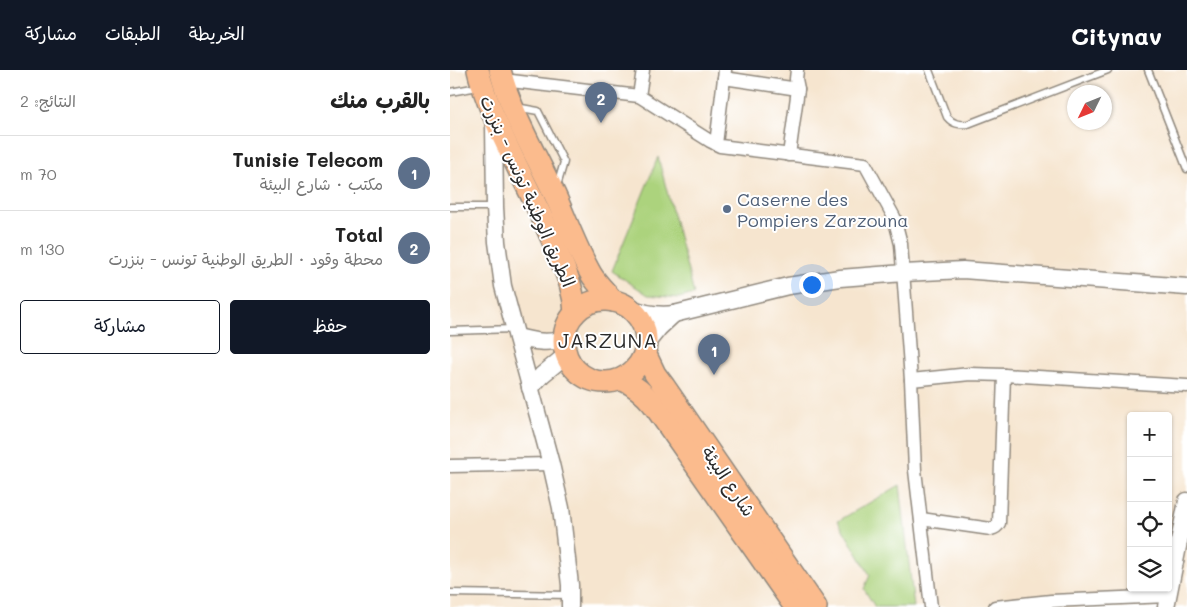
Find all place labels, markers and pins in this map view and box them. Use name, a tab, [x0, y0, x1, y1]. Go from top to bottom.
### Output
pin: 2	[585, 82, 617, 123]
place label: Caserne des Pompiers Zarzouna	[737, 187, 908, 232]
marker: Caserne des Pompiers Zarzouna	[721, 203, 733, 215]
pin: 1	[698, 334, 730, 375]

